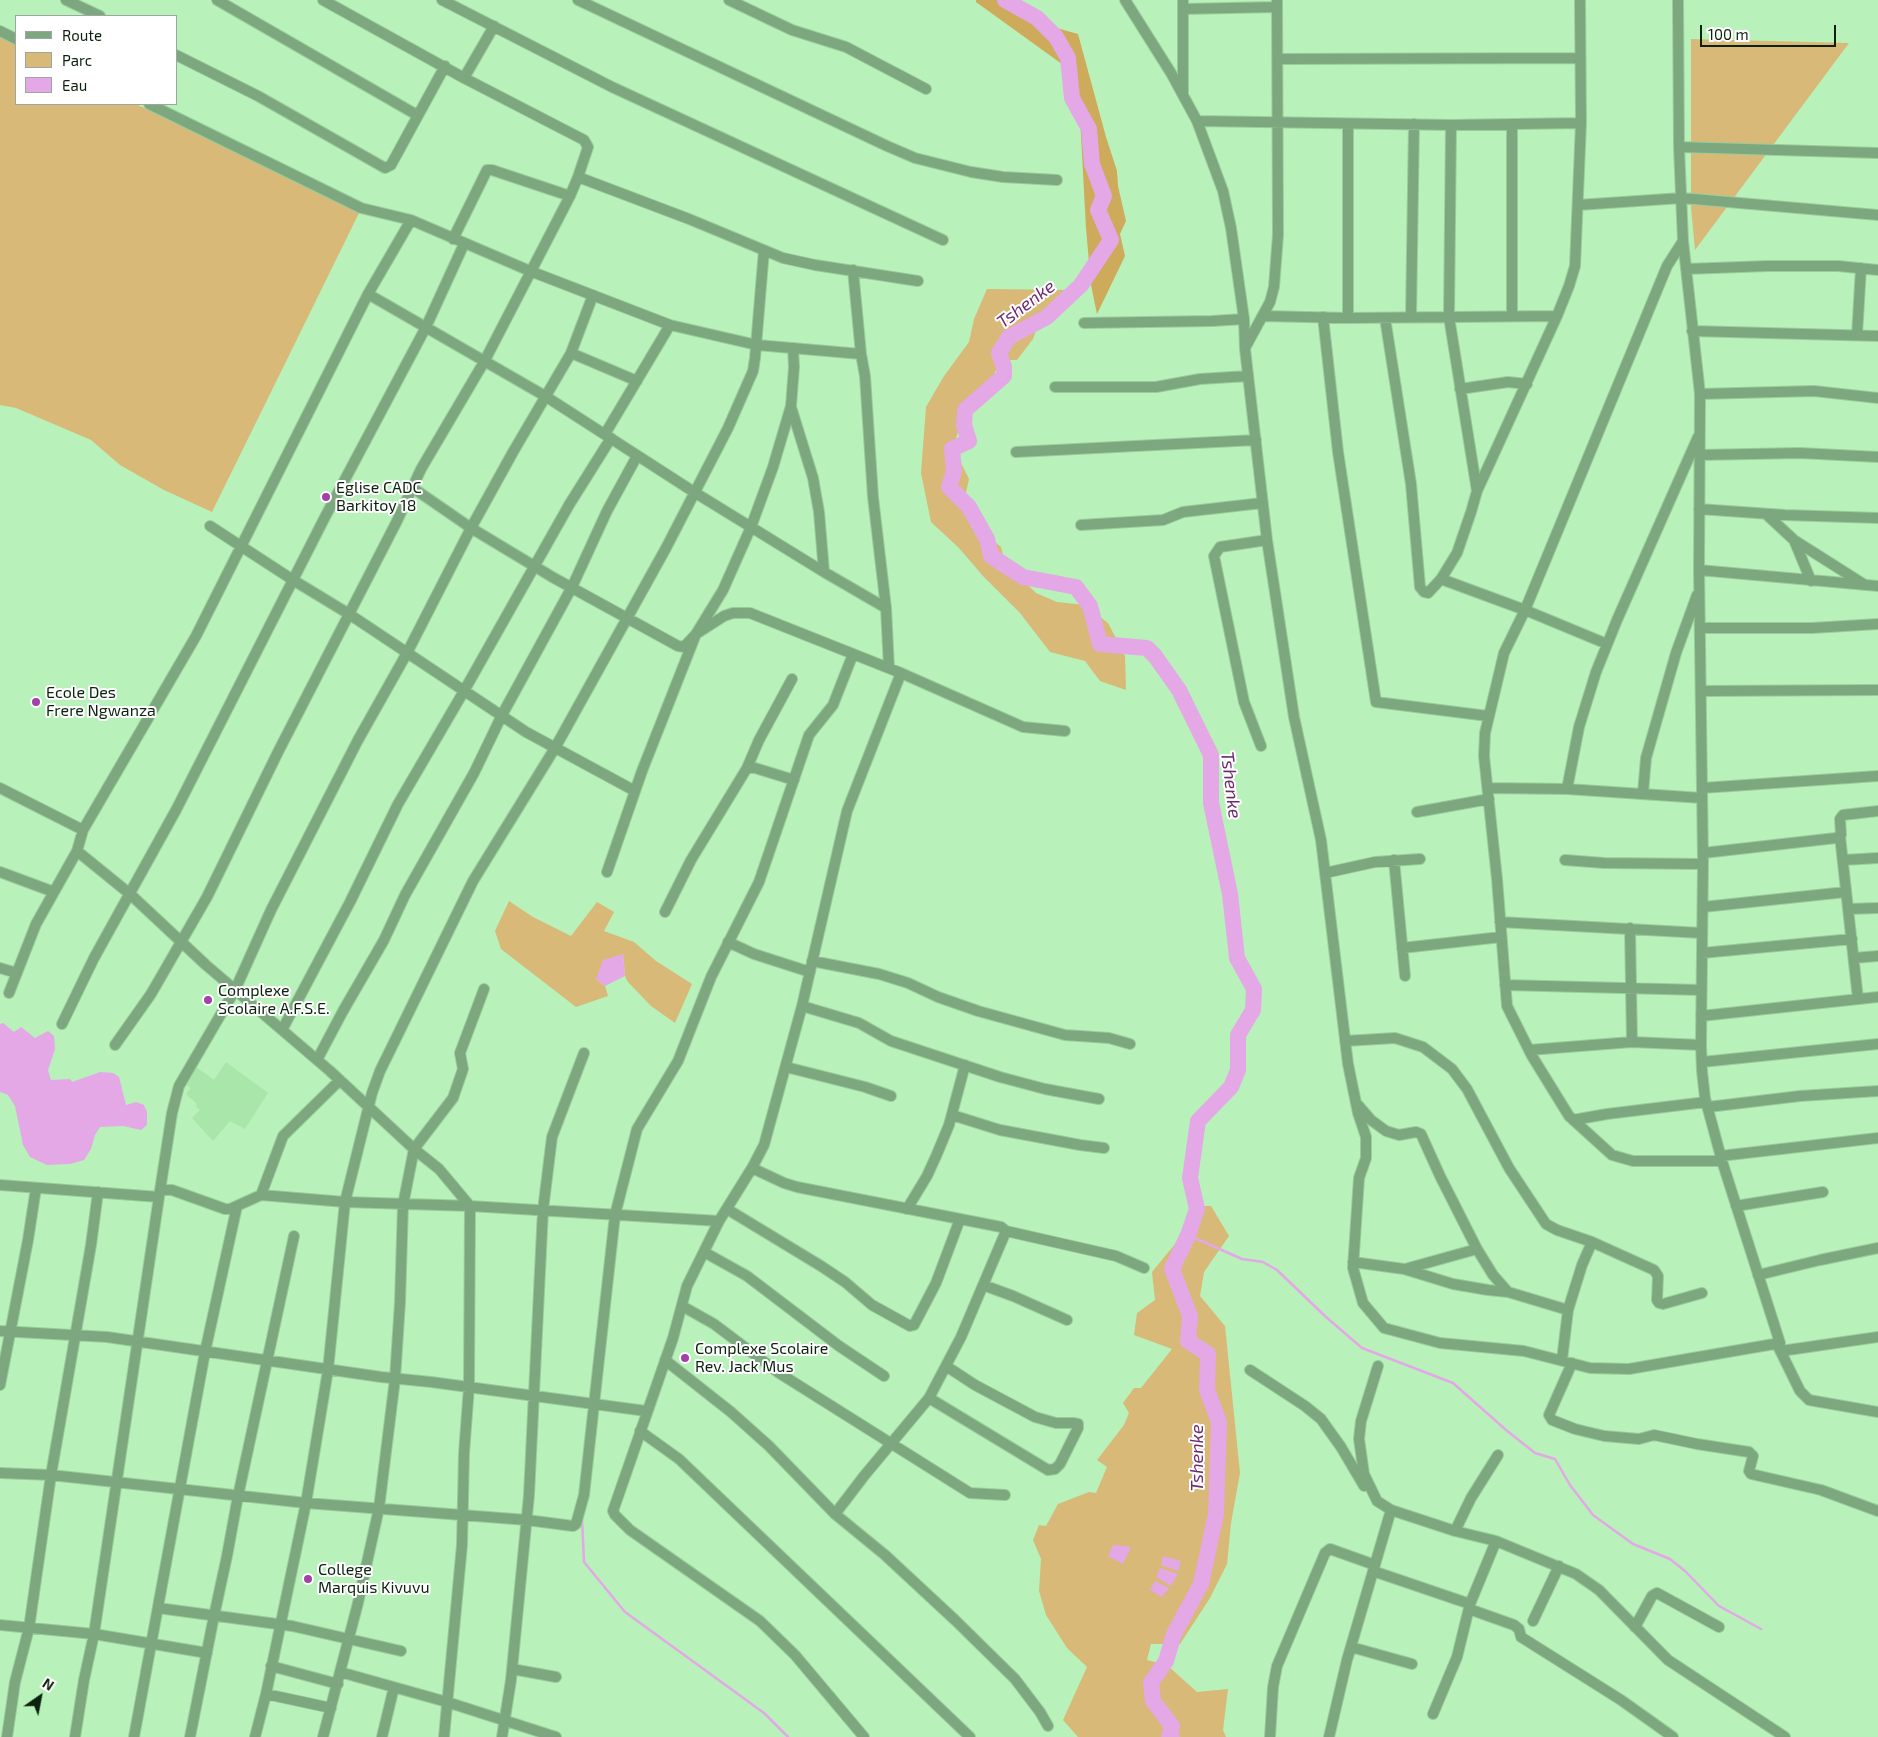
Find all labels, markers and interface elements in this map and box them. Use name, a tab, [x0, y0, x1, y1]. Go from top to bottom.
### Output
legend	[15, 15, 178, 105]
scale bar	[1703, 15, 1839, 47]
text: 100 m	[1708, 25, 1749, 43]
text: Route	[62, 26, 102, 44]
text: Parc	[62, 51, 92, 69]
text: Eau	[62, 76, 87, 94]
water label: Tshenke	[993, 275, 1059, 333]
place label: Eglise CADC Barkitoy 18	[336, 478, 422, 516]
marker: Eglise CADC Barkitoy 18	[320, 491, 332, 503]
place label: Ecole Des Frere Ngwanza	[46, 683, 156, 721]
marker: Ecole Des Frere Ngwanza	[30, 696, 42, 708]
water label: Tshenke	[1216, 750, 1246, 820]
place label: Complexe Scolaire A.F.S.E.	[218, 981, 330, 1019]
marker: Complexe Scolaire A.F.S.E.	[202, 994, 214, 1006]
place label: Complexe Scolaire Rev. Jack Mus	[695, 1339, 828, 1377]
marker: Complexe Scolaire Rev. Jack Mus	[679, 1352, 691, 1364]
water label: Tshenke	[1186, 1424, 1208, 1492]
place label: College Marquis Kivuvu	[318, 1560, 430, 1598]
marker: College Marquis Kivuvu	[302, 1573, 314, 1585]
north arrow	[15, 1672, 65, 1722]
text: N	[40, 1674, 57, 1694]

